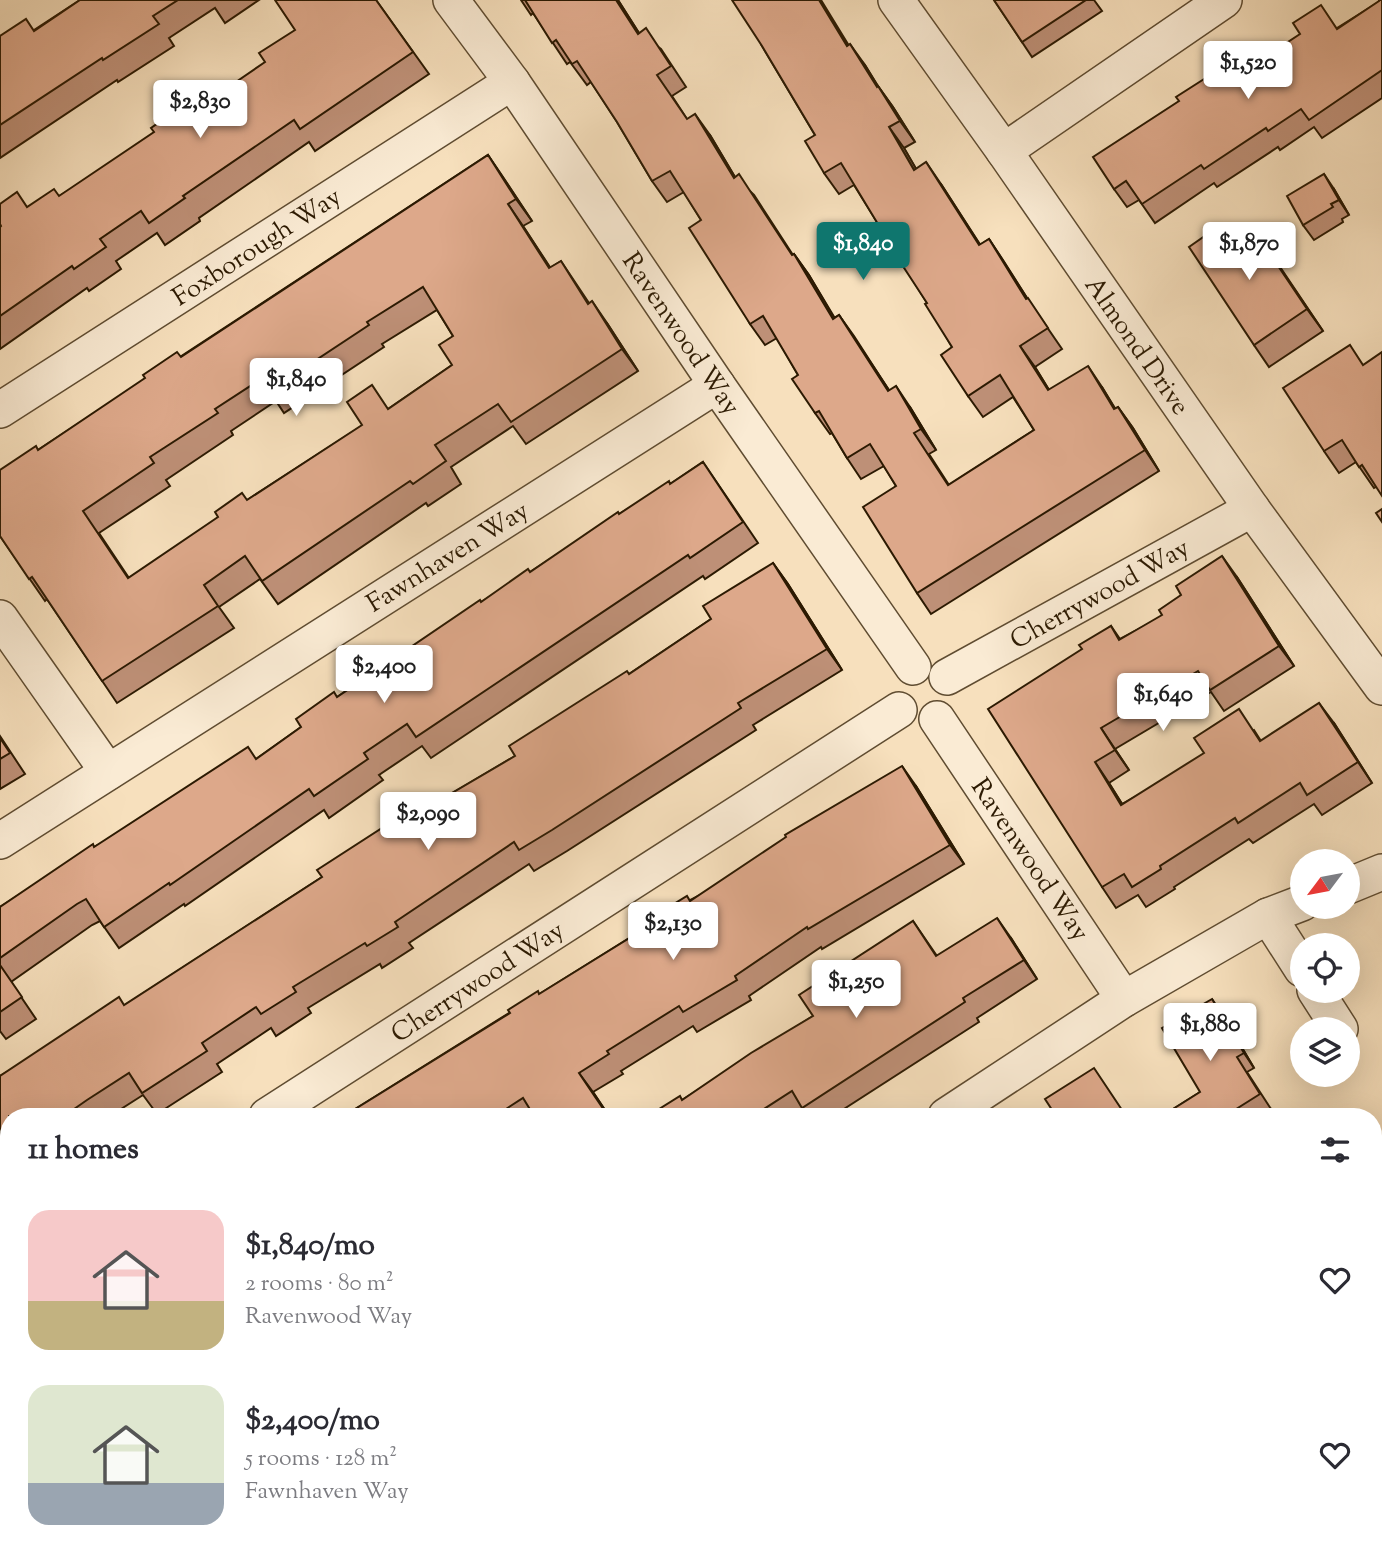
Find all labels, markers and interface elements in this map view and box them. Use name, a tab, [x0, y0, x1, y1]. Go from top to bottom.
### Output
pin: $1,520	[1191, 42, 1305, 101]
text: $1,520	[1219, 47, 1277, 80]
pin: $2,830	[143, 80, 257, 140]
text: $2,830	[169, 86, 231, 119]
street label: Foxborough Way	[166, 180, 349, 317]
pin: $1,840	[806, 222, 920, 282]
pin: $1,870	[1192, 222, 1306, 282]
text: $1,840	[833, 228, 893, 261]
text: $1,870	[1219, 228, 1279, 261]
street label: Ravenwood Way	[612, 246, 748, 423]
street label: Almond Drive	[1074, 270, 1197, 423]
pin: $1,840	[239, 358, 353, 418]
text: $1,840	[266, 364, 326, 397]
street label: Fawnhaven Way	[360, 493, 537, 623]
street label: Cherrywood Way	[1004, 531, 1197, 660]
pin: $2,400	[327, 646, 441, 705]
text: $2,400	[352, 651, 416, 684]
pin: $1,640	[1106, 674, 1220, 733]
text: $1,640	[1133, 679, 1193, 712]
street label: Ravenwood Way	[961, 772, 1097, 949]
pin: $2,090	[371, 792, 485, 852]
text: $2,090	[396, 798, 460, 831]
north arrow	[1290, 849, 1360, 919]
map controls	[1290, 849, 1360, 1087]
pin: $2,130	[616, 902, 730, 962]
text: $2,130	[644, 908, 702, 941]
street label: Cherrywood Way	[384, 913, 572, 1053]
button: locate	[1290, 933, 1360, 1003]
pin: $1,250	[799, 960, 913, 1020]
text: $1,250	[828, 966, 884, 999]
pin: $1,880	[1153, 1004, 1267, 1063]
text: $1,880	[1180, 1009, 1241, 1042]
button: layers	[1290, 1017, 1360, 1087]
text: 11 homes	[28, 1129, 139, 1172]
icon: filters	[1316, 1131, 1354, 1169]
text: $1,840/mo	[245, 1225, 375, 1268]
icon: home	[84, 1238, 168, 1322]
icon: heart	[1316, 1261, 1354, 1299]
text: 2 rooms · 80 m²	[245, 1268, 393, 1301]
text: Ravenwood Way	[245, 1301, 412, 1334]
text: $2,400/mo	[245, 1400, 380, 1443]
icon: home	[84, 1413, 168, 1497]
icon: heart	[1316, 1436, 1354, 1474]
text: 5 rooms · 128 m²	[245, 1443, 397, 1476]
text: Fawnhaven Way	[245, 1476, 409, 1509]

